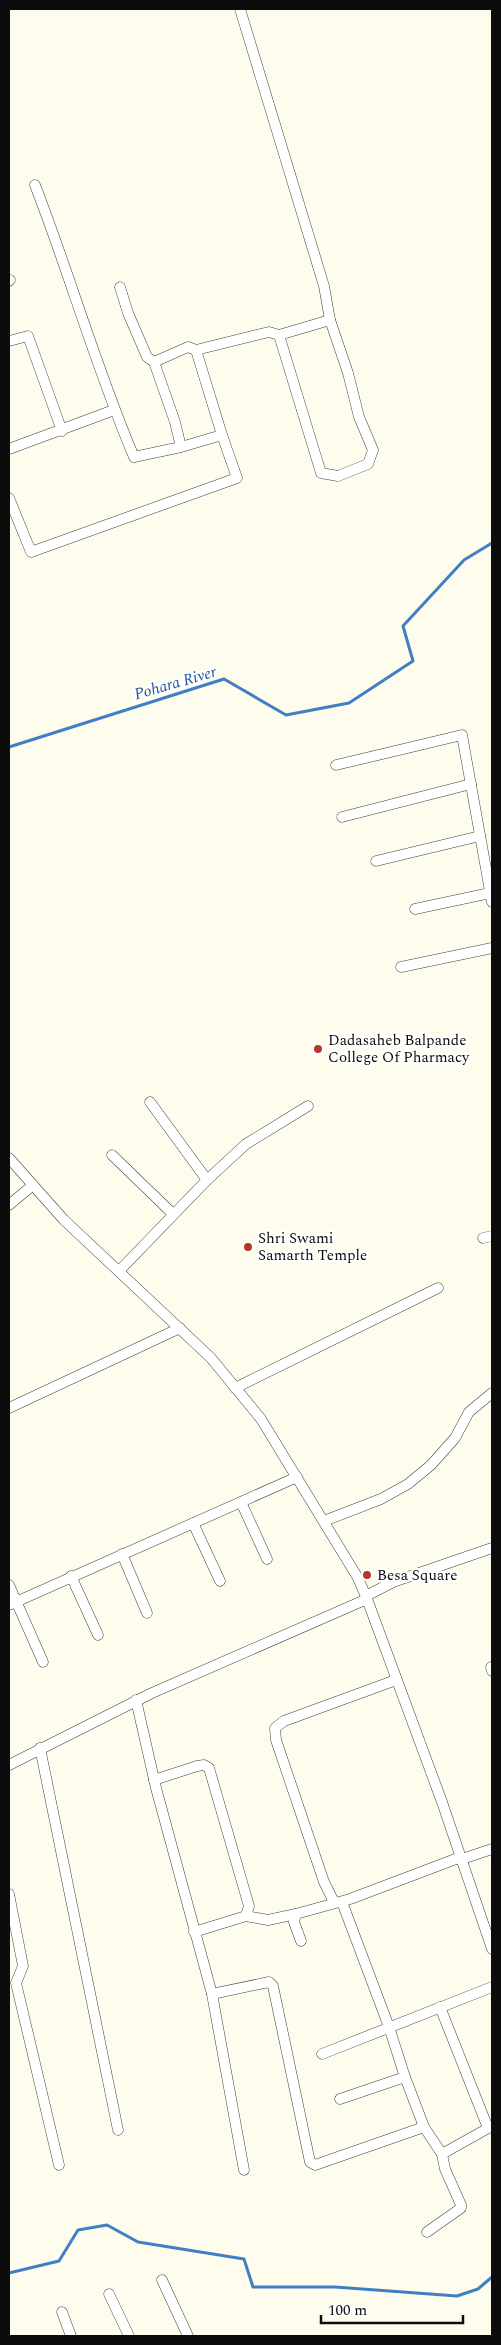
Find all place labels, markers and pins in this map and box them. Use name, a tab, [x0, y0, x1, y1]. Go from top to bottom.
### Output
place label: Dadasaheb Balpande College Of Pharmacy	[328, 1029, 470, 1069]
marker: Dadasaheb Balpande College Of Pharmacy	[312, 1043, 324, 1055]
place label: Shri Swami Samarth Temple	[258, 1227, 367, 1267]
marker: Shri Swami Samarth Temple	[242, 1241, 254, 1253]
place label: Besa Square	[377, 1564, 457, 1587]
marker: Besa Square	[361, 1569, 373, 1581]

